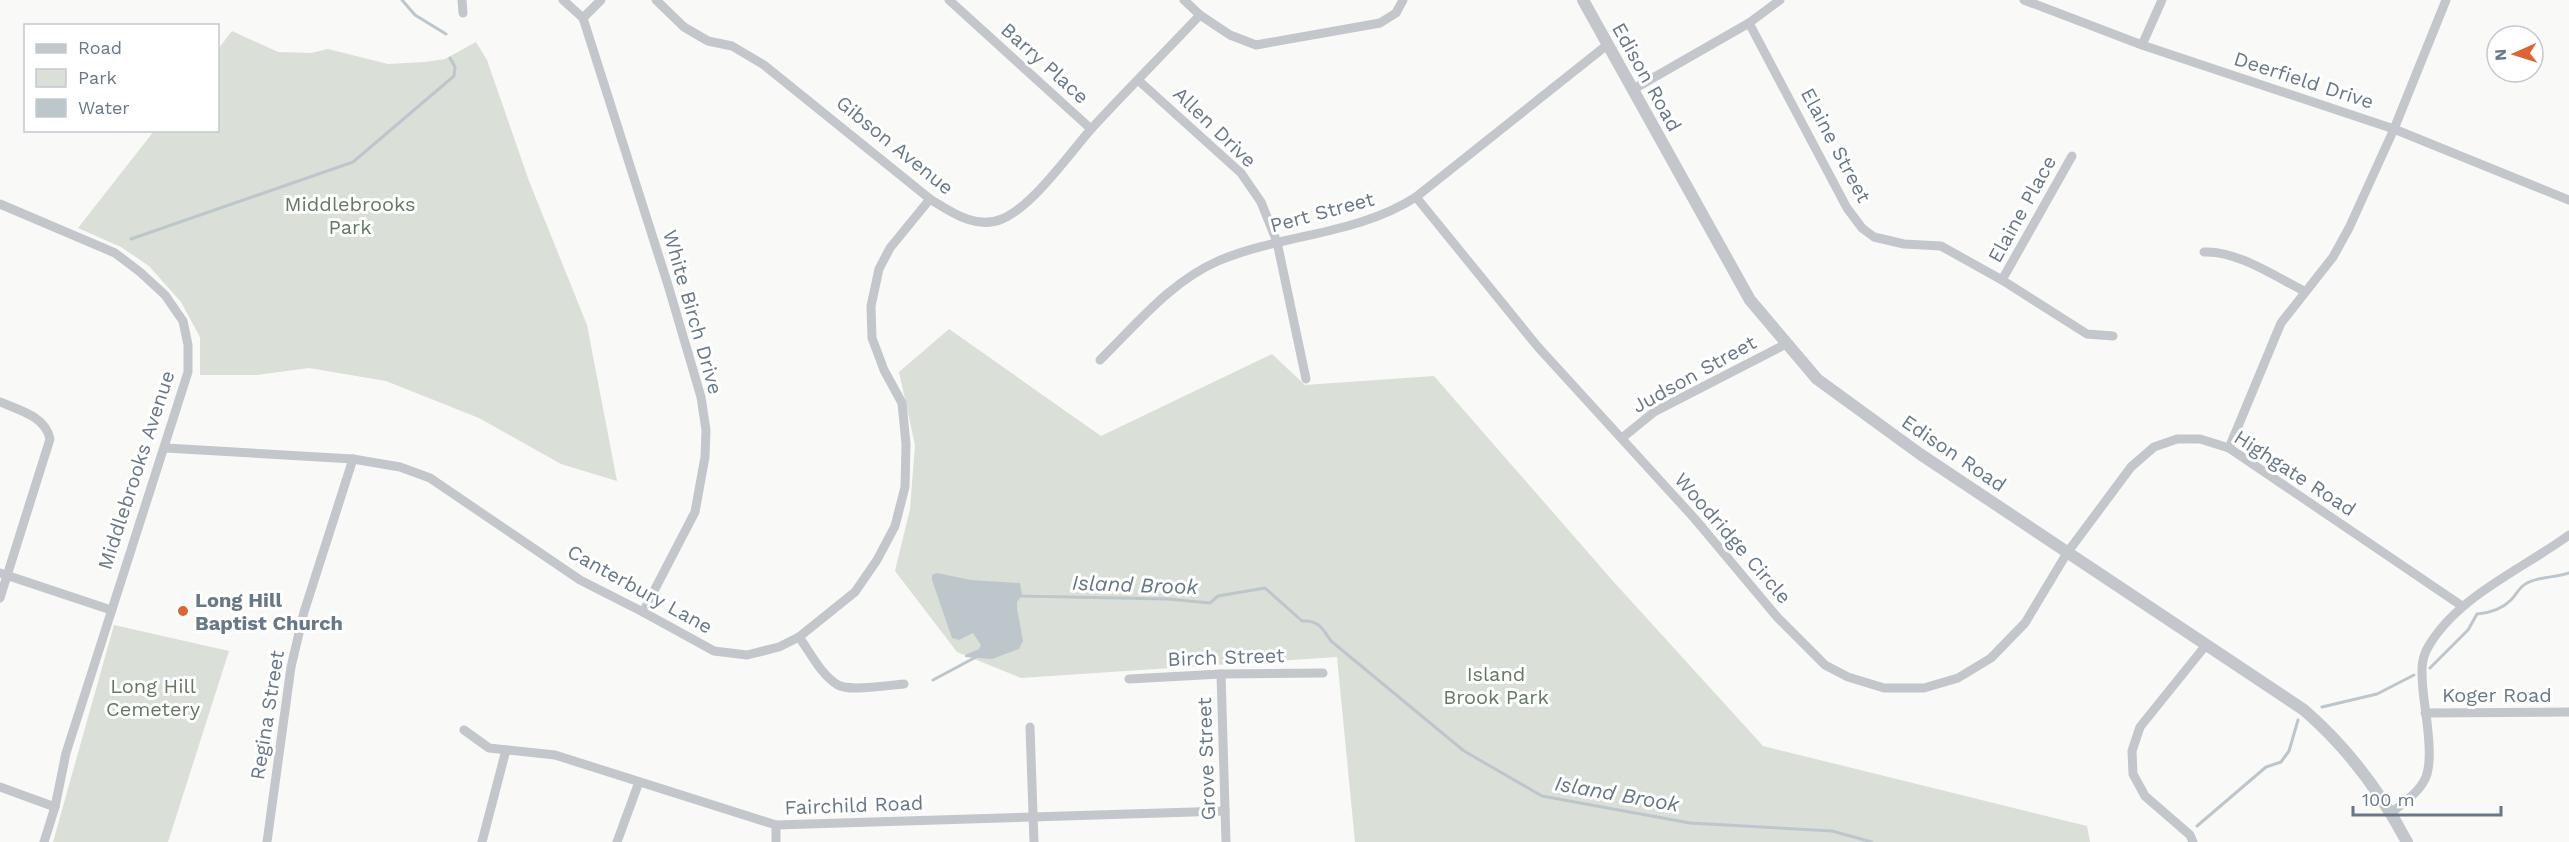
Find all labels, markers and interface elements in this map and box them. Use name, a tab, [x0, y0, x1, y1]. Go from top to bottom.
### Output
street label: Barry Place	[996, 17, 1094, 109]
street label: Edison Road	[1607, 18, 1687, 136]
legend	[24, 24, 219, 132]
north arrow	[2485, 24, 2545, 84]
text: Road	[78, 37, 122, 58]
street label: Deerfield Drive	[2231, 46, 2377, 114]
text: N	[2491, 48, 2510, 61]
text: Park	[78, 67, 117, 88]
street label: Allen Drive	[1169, 82, 1261, 172]
street label: Elaine Street	[1796, 84, 1877, 207]
street label: Gibson Avenue	[831, 90, 959, 200]
text: Water	[78, 97, 130, 118]
street label: Elaine Place	[1983, 151, 2061, 267]
street label: Pert Street	[1267, 186, 1377, 237]
park label: Middlebrooks Park	[284, 192, 416, 239]
street label: White Birch Drive	[658, 227, 728, 397]
street label: Judson Street	[1628, 330, 1761, 418]
street label: Middlebrooks Avenue	[92, 367, 180, 573]
street label: Edison Road	[1897, 409, 2011, 497]
street label: Highgate Road	[2230, 425, 2360, 521]
street label: Woodridge Circle	[1670, 468, 1796, 608]
street label: Canterbury Lane	[563, 539, 717, 639]
water label: Island Brook	[1072, 570, 1199, 599]
place label: Long Hill Baptist Church	[195, 588, 343, 635]
marker: Long Hill Baptist Church	[176, 604, 190, 618]
street label: Birch Street	[1167, 643, 1285, 671]
street label: Regina Street	[245, 648, 289, 781]
park label: Island Brook Park	[1443, 662, 1549, 709]
park label: Long Hill Cemetery	[106, 674, 201, 721]
street label: Koger Road	[2442, 683, 2552, 707]
street label: Grove Street	[1192, 696, 1220, 821]
water label: Island Brook	[1553, 770, 1682, 817]
scale bar	[2353, 779, 2502, 817]
text: 100 m	[2362, 789, 2415, 810]
street label: Fairchild Road	[784, 791, 924, 819]

